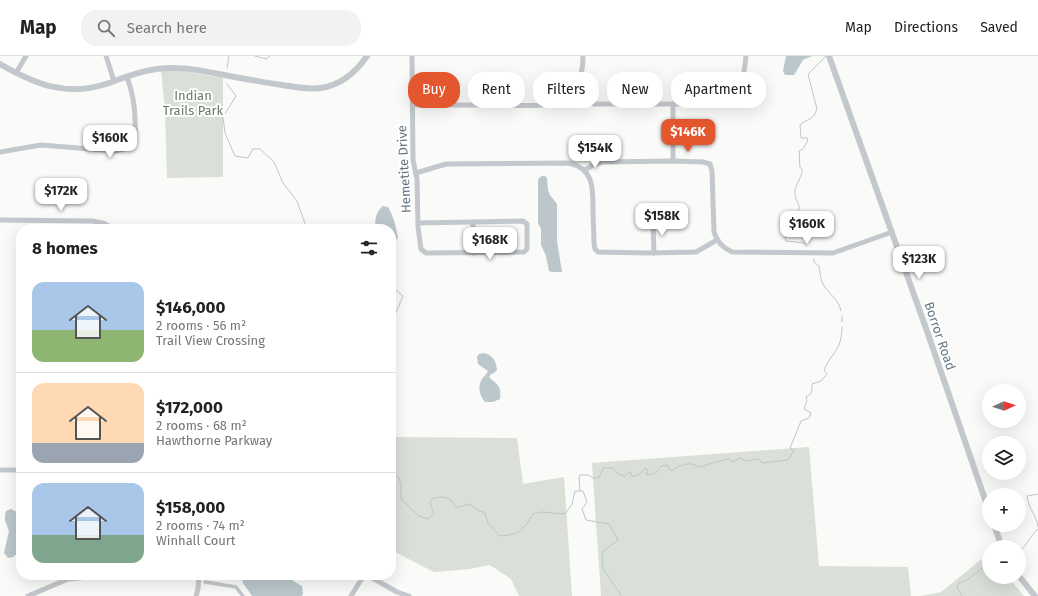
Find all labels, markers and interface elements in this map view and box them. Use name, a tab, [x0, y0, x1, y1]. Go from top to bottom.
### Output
search box	[81, 10, 361, 46]
text: Map	[20, 16, 57, 39]
icon: search	[95, 17, 117, 39]
text: Search here	[127, 19, 207, 37]
text: Map	[845, 19, 872, 36]
text: Directions	[894, 19, 958, 36]
text: Saved	[980, 19, 1018, 36]
chip: Buy	[408, 72, 460, 108]
chip: Rent	[468, 72, 525, 108]
chip: Filters	[533, 72, 599, 108]
chip: New	[607, 72, 663, 108]
chip: Apartment	[671, 72, 766, 108]
park label: Indian Trails Park	[163, 88, 224, 118]
pin: $146K	[660, 119, 716, 153]
text: $146K	[670, 124, 706, 139]
pin: $160K	[82, 125, 138, 159]
street label: Hemetite Drive	[394, 125, 414, 213]
text: $160K	[92, 130, 128, 145]
pin: $154K	[567, 135, 623, 169]
text: $154K	[577, 140, 613, 155]
pin: $172K	[33, 178, 89, 212]
text: $172K	[44, 183, 78, 198]
pin: $158K	[634, 203, 690, 237]
text: $158K	[644, 208, 680, 223]
pin: $160K	[779, 211, 835, 245]
text: $160K	[789, 216, 825, 231]
pin: $168K	[462, 227, 518, 261]
text: $168K	[472, 232, 508, 247]
icon: filters	[358, 237, 380, 259]
text: 8 homes	[32, 238, 98, 259]
pin: $123K	[891, 246, 947, 280]
text: $123K	[902, 251, 936, 266]
text: $146,000	[156, 297, 225, 318]
icon: home	[64, 298, 112, 346]
street label: Borror Road	[921, 300, 959, 372]
text: 2 rooms · 56 m²	[156, 318, 246, 333]
text: Trail View Crossing	[156, 333, 265, 348]
north arrow	[982, 384, 1026, 428]
map controls	[982, 384, 1026, 584]
text: $172,000	[156, 397, 223, 418]
icon: home	[64, 399, 112, 447]
text: 2 rooms · 68 m²	[156, 418, 247, 433]
text: Hawthorne Parkway	[156, 433, 272, 448]
button: layers	[982, 436, 1026, 480]
button: +	[982, 488, 1026, 532]
text: $158,000	[156, 497, 225, 518]
icon: home	[64, 499, 112, 547]
text: 2 rooms · 74 m²	[156, 518, 245, 533]
text: Winhall Court	[156, 533, 236, 548]
button: −	[982, 540, 1026, 584]

